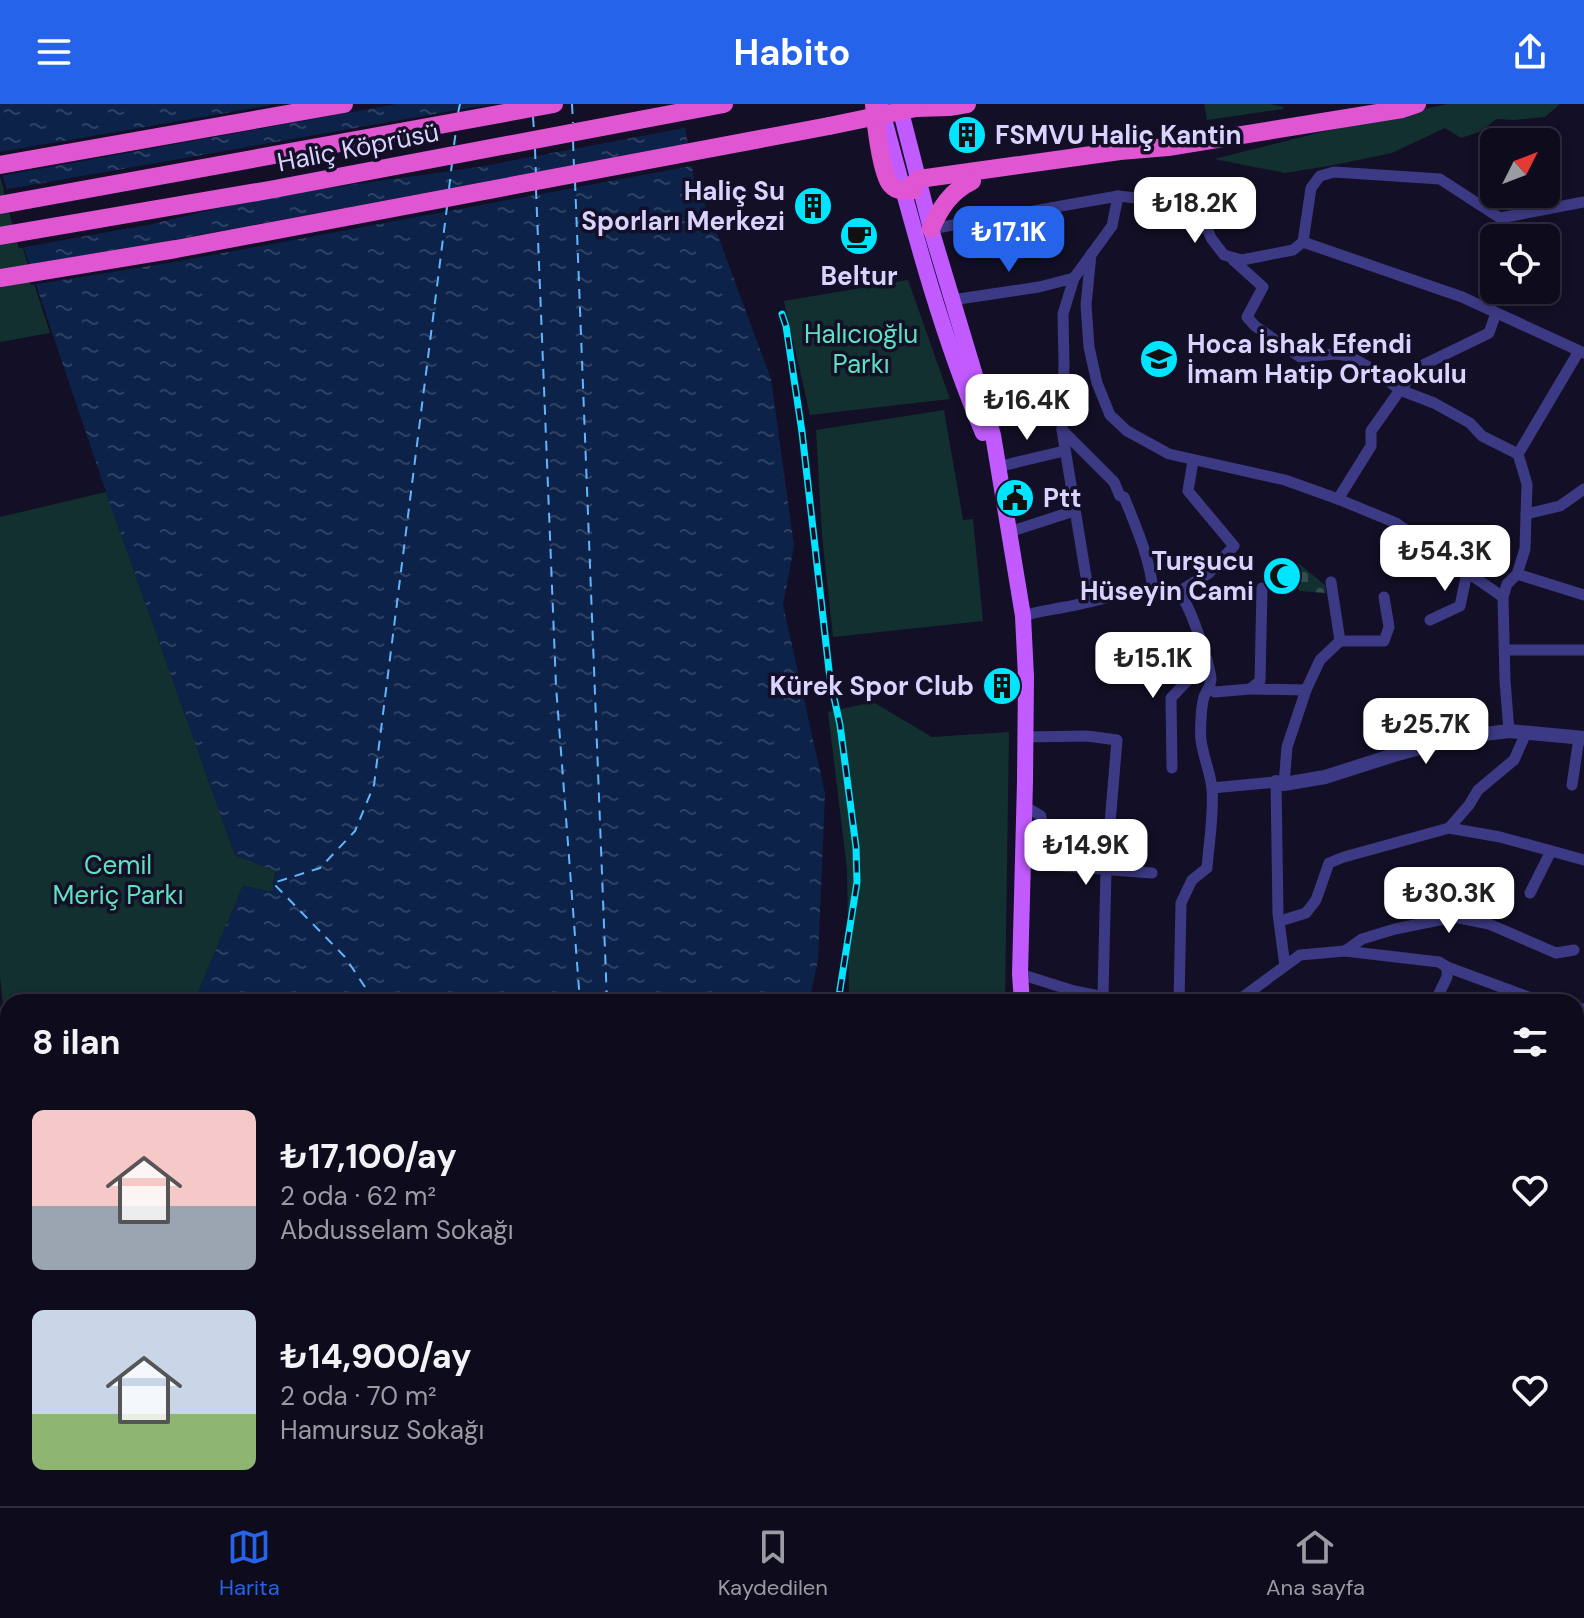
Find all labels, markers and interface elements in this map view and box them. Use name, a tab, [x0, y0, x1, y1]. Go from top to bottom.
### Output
text: Habito	[733, 29, 851, 76]
icon: menu	[32, 30, 76, 74]
icon: share	[1508, 30, 1552, 74]
building icon: FSMVU Haliç Kantin	[946, 114, 988, 156]
street label: Haliç Köprüsü	[274, 115, 442, 179]
place label: FSMVU Haliç Kantin	[995, 118, 1242, 152]
north arrow	[1480, 128, 1560, 208]
map controls	[1480, 128, 1560, 304]
place label: Haliç Su Sporları Merkezi	[581, 174, 785, 238]
pin: ₺18.2K	[1130, 177, 1260, 245]
building icon: Haliç Su Sporları Merkezi	[792, 185, 834, 227]
text: ₺18.2K	[1152, 186, 1238, 220]
pin: ₺17.1K	[944, 206, 1074, 274]
cafe icon: Beltur	[838, 215, 880, 257]
text: ₺17.1K	[971, 215, 1047, 249]
button: locate	[1480, 224, 1560, 304]
place label: Beltur	[820, 259, 898, 293]
park label: Halıcıoğlu Parkı	[804, 317, 918, 381]
place label: Hoca İshak Efendi İmam Hatip Ortaokulu	[1187, 327, 1467, 391]
school or university icon: Hoca İshak Efendi İmam Hatip Ortaokulu	[1138, 338, 1180, 380]
pin: ₺16.4K	[962, 374, 1092, 442]
text: ₺16.4K	[984, 383, 1070, 417]
public building icon: Ptt	[994, 477, 1036, 519]
place label: Ptt	[1043, 481, 1081, 515]
pin: ₺54.3K	[1380, 525, 1510, 593]
text: ₺54.3K	[1398, 534, 1492, 568]
place label: Turşucu Hüseyin Cami	[1080, 544, 1254, 608]
mosque icon: Turşucu Hüseyin Cami	[1261, 555, 1303, 597]
pin: ₺15.1K	[1088, 632, 1218, 700]
text: ₺15.1K	[1113, 641, 1193, 675]
building icon: Kürek Spor Club	[981, 665, 1023, 707]
place label: Kürek Spor Club	[769, 669, 974, 703]
pin: ₺25.7K	[1361, 698, 1491, 766]
text: ₺25.7K	[1381, 707, 1471, 741]
pin: ₺14.9K	[1021, 819, 1151, 887]
text: ₺14.9K	[1042, 828, 1130, 862]
park label: Cemil Meriç Parkı	[53, 848, 184, 912]
pin: ₺30.3K	[1384, 867, 1514, 935]
text: ₺30.3K	[1402, 876, 1496, 910]
text: 8 ilan	[32, 1020, 121, 1065]
icon: filters	[1508, 1020, 1552, 1064]
text: ₺17,100/ay	[280, 1134, 457, 1179]
icon: home	[96, 1142, 192, 1238]
icon: heart	[1508, 1168, 1552, 1212]
text: 2 oda · 62 m²	[280, 1179, 436, 1213]
text: Abdusselam Sokağı	[280, 1213, 514, 1247]
text: ₺14,900/ay	[280, 1334, 471, 1379]
icon: home	[96, 1342, 192, 1438]
icon: heart	[1508, 1368, 1552, 1412]
text: 2 oda · 70 m²	[280, 1379, 437, 1413]
text: Hamursuz Sokağı	[280, 1413, 484, 1447]
tab: Harita	[219, 1525, 280, 1602]
tab: Kaydedilen	[718, 1525, 828, 1602]
tab: Ana sayfa	[1266, 1525, 1365, 1602]

